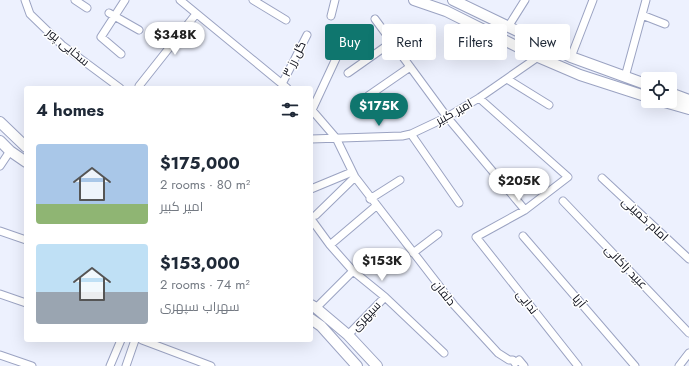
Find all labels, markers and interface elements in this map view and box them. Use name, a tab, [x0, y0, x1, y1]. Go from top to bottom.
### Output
pin: $348K	[147, 22, 203, 56]
street label: سخایی پور	[42, 23, 94, 70]
chip: Buy	[325, 24, 374, 60]
chip: Rent	[382, 24, 436, 60]
chip: Filters	[444, 24, 507, 60]
chip: New	[515, 24, 570, 60]
text: $348K	[154, 25, 196, 44]
street label: گل رز ۳	[277, 38, 311, 80]
map controls	[641, 72, 677, 108]
button: locate	[641, 72, 677, 108]
pin: $175K	[351, 93, 407, 127]
street label: امیر کبیر	[431, 94, 476, 130]
text: $175K	[359, 96, 399, 115]
text: 4 homes	[36, 98, 104, 122]
icon: filters	[279, 99, 301, 121]
text: $175,000	[160, 151, 240, 175]
icon: home	[68, 160, 116, 208]
pin: $205K	[491, 168, 547, 202]
text: $205K	[498, 171, 540, 190]
text: 2 rooms · 80 m²	[160, 175, 250, 194]
street label: امام خمینی	[618, 193, 672, 245]
text: امیر کبیر	[160, 197, 203, 216]
street label: عبید زاکانی	[600, 241, 652, 293]
pin: $153K	[354, 248, 410, 282]
text: $153,000	[160, 251, 240, 275]
text: $153K	[362, 251, 402, 270]
icon: home	[68, 260, 116, 308]
text: 2 rooms · 74 m²	[160, 275, 250, 294]
street label: دلفان	[428, 276, 460, 310]
street label: ندایی	[512, 286, 542, 318]
street label: آریا	[568, 290, 591, 312]
text: سهراب سپهری	[160, 297, 240, 316]
street label: سپهری	[347, 297, 385, 335]

